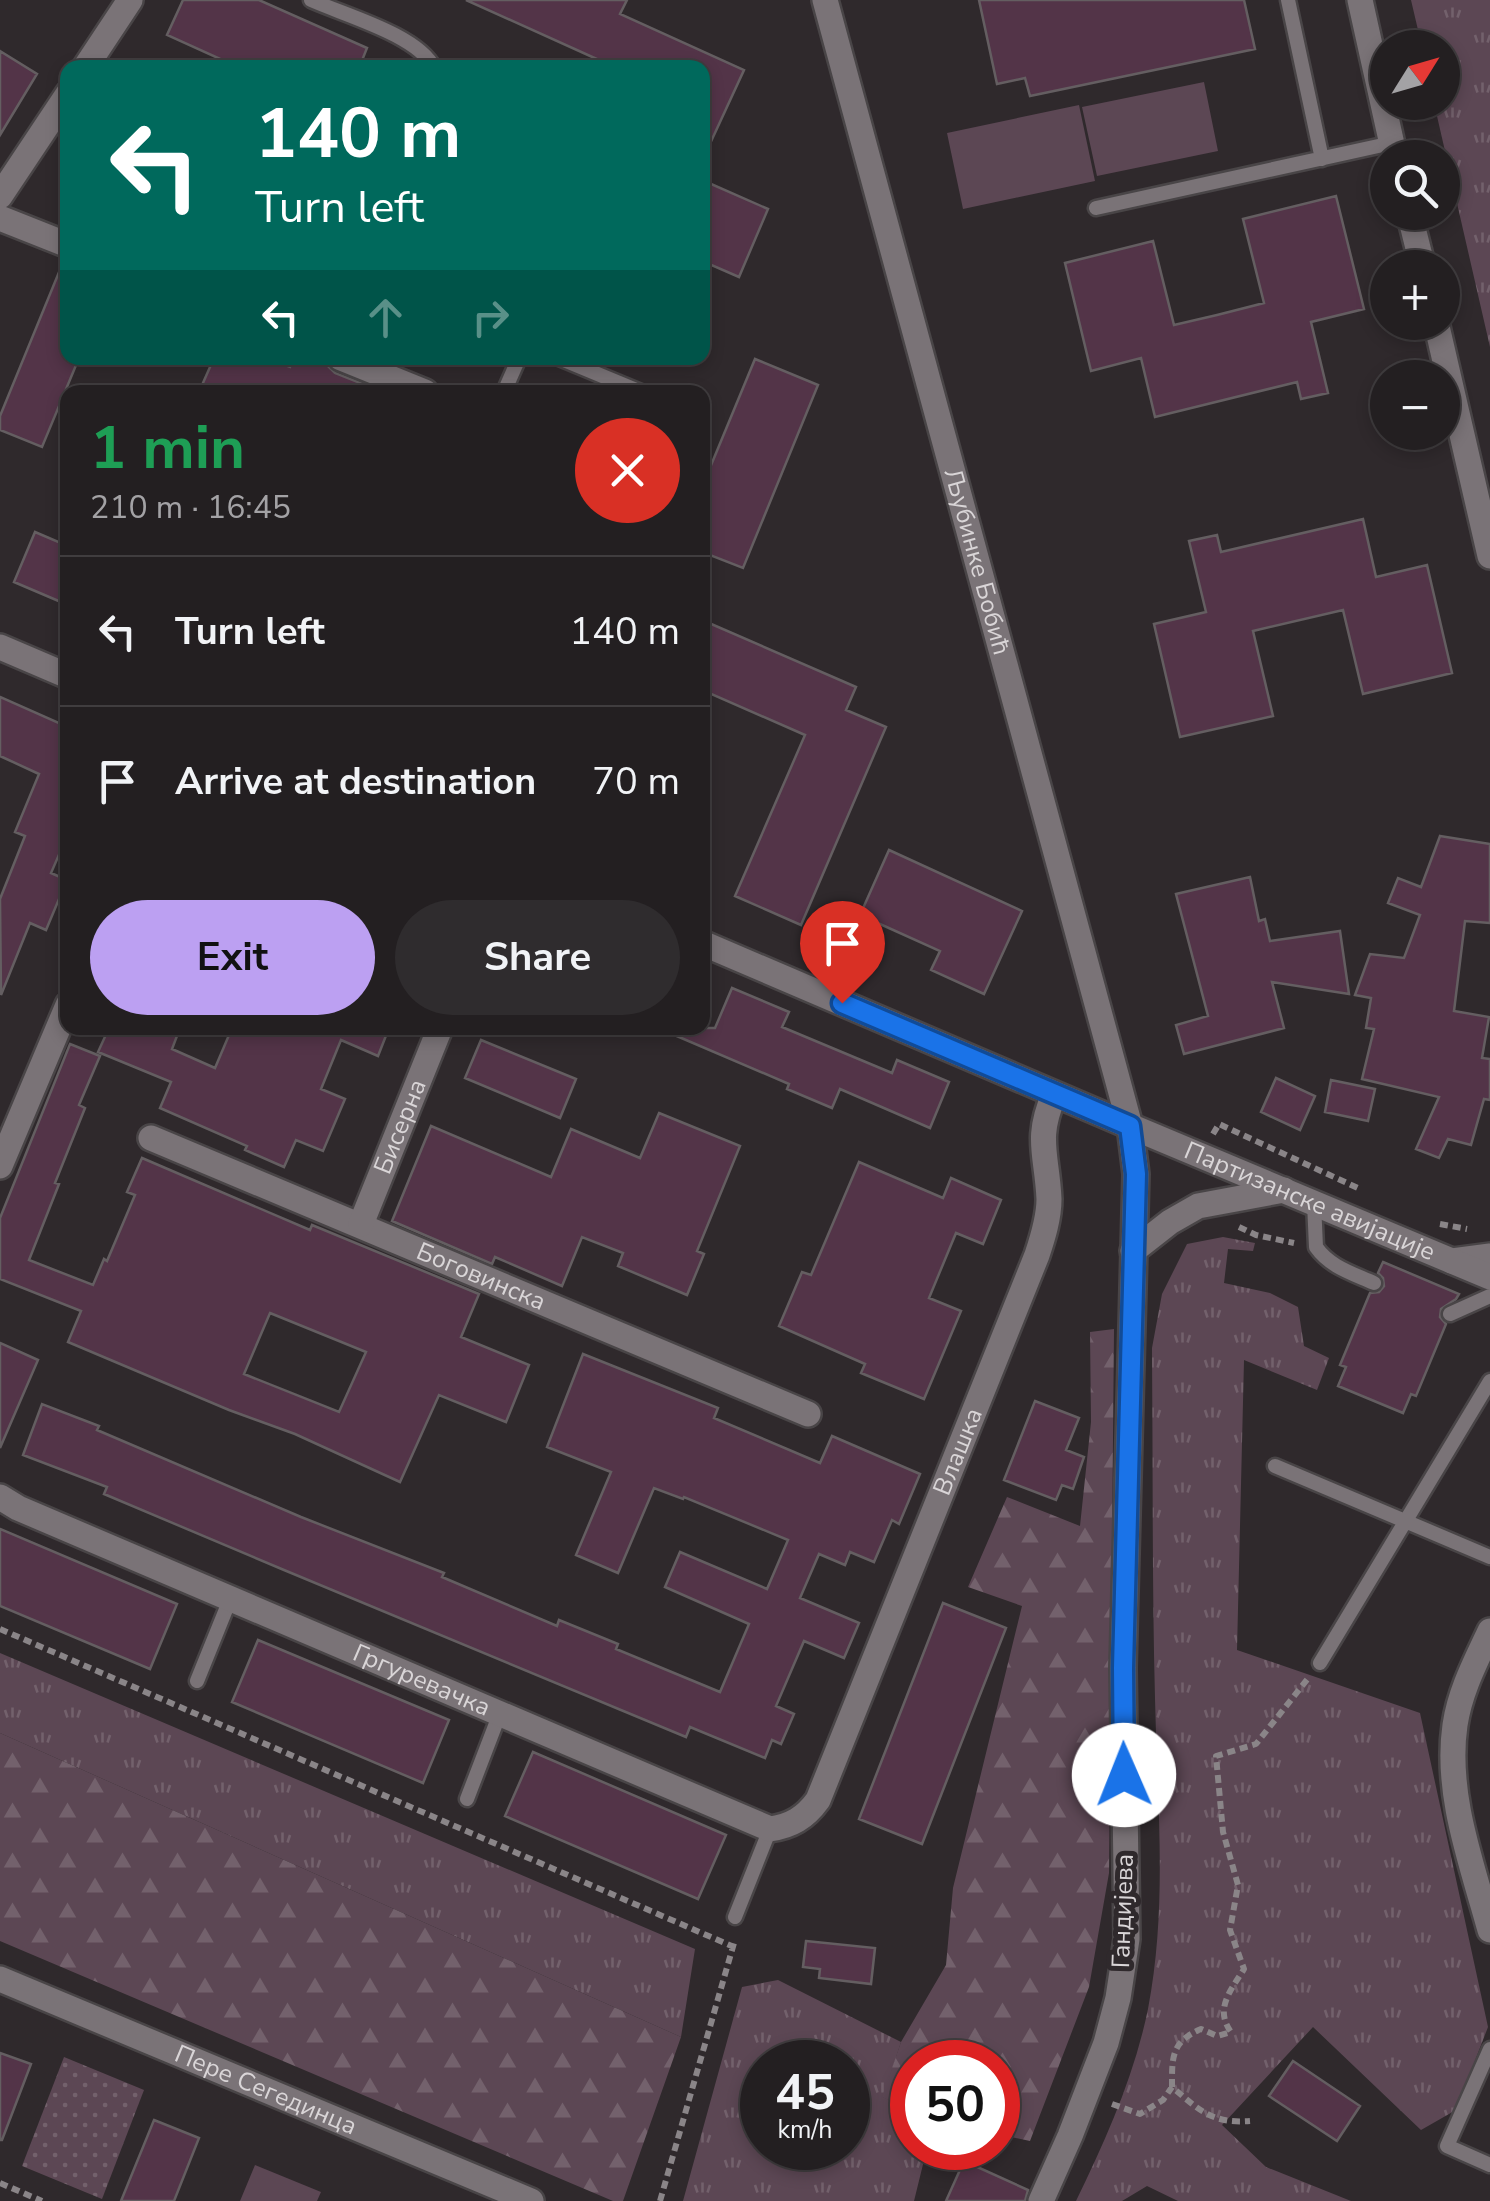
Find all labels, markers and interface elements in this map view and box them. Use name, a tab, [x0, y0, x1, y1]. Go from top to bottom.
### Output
north arrow	[1370, 30, 1460, 120]
map controls	[1370, 30, 1460, 450]
text: 140 m	[255, 86, 461, 182]
icon: left	[90, 100, 220, 230]
button: search	[1370, 140, 1460, 230]
text: Turn left	[255, 177, 424, 238]
button: +	[1370, 250, 1460, 340]
icon: left	[253, 290, 308, 345]
icon: ahead	[358, 290, 413, 345]
icon: right	[463, 290, 518, 345]
button: −	[1370, 360, 1460, 450]
text: 1 min	[90, 407, 245, 489]
button: close	[575, 418, 680, 523]
street label: Љубинке Бобић	[936, 465, 1019, 659]
text: 210 m · 16:45	[90, 486, 291, 529]
icon: left	[90, 604, 145, 659]
text: Turn left	[175, 606, 325, 657]
text: 140 m	[569, 606, 680, 657]
icon: arrive	[90, 754, 145, 809]
text: Arrive at destination	[175, 756, 536, 807]
text: 70 m	[592, 756, 680, 807]
button: Exit	[90, 900, 375, 1015]
button: Share	[395, 900, 680, 1015]
pin	[800, 901, 885, 1004]
icon: arrive	[815, 916, 870, 971]
street label: Бисерна	[366, 1074, 435, 1179]
street label: Партизанске авијације	[1179, 1134, 1441, 1269]
street label: Боговинска	[411, 1234, 551, 1319]
street label: Влашка	[925, 1403, 991, 1500]
street label: Гргуревачка	[348, 1636, 496, 1725]
position arrow	[1072, 1723, 1176, 1827]
street label: Гандијева	[1104, 1853, 1142, 1969]
street label: Пере Сегединца	[169, 2037, 362, 2143]
speed limit sign: 50	[890, 2040, 1020, 2170]
text: 45	[775, 2058, 835, 2127]
text: km/h	[777, 2113, 833, 2147]

